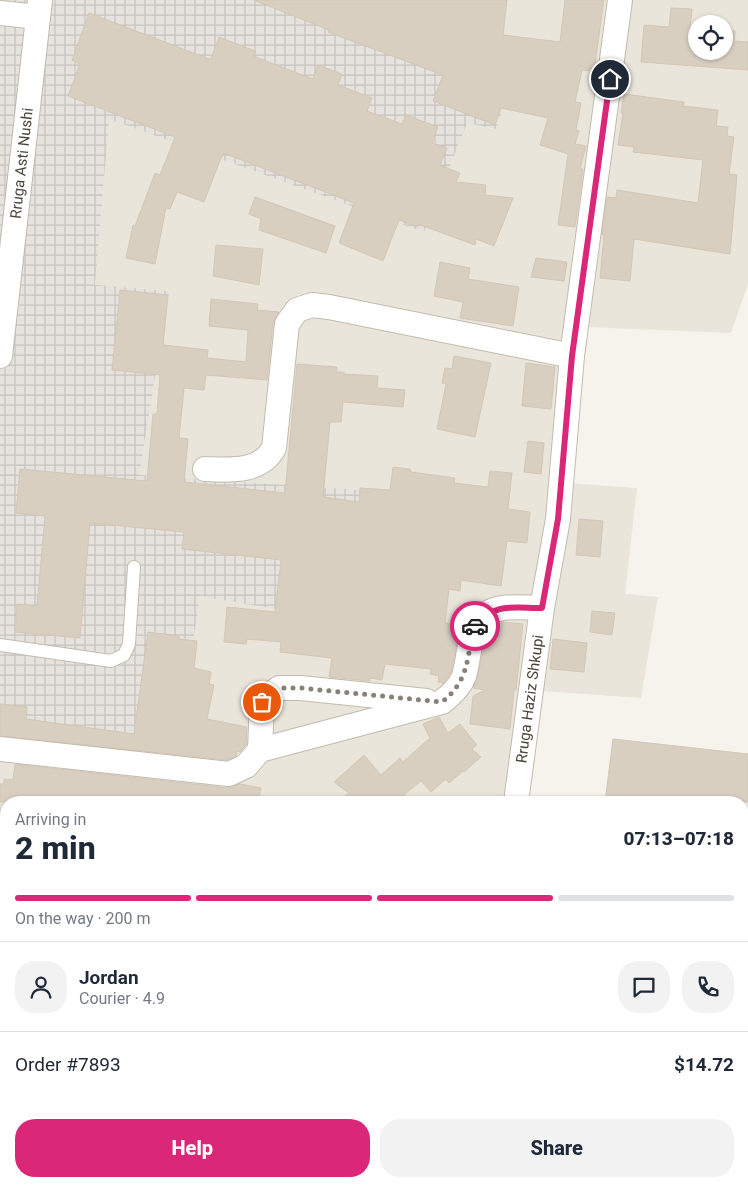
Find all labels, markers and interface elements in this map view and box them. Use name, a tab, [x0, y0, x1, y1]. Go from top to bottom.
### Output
map controls	[688, 15, 733, 60]
button: locate	[688, 15, 733, 60]
pin	[589, 58, 631, 100]
icon: home	[596, 65, 624, 93]
street label: Rruga Asti Nushi	[6, 107, 37, 220]
courier	[450, 601, 500, 651]
icon: car	[461, 612, 489, 640]
street label: Rruga Haziz Shkupi	[512, 634, 547, 764]
pin	[241, 681, 283, 723]
icon: bag	[248, 688, 276, 716]
text: Arriving in	[15, 810, 86, 829]
text: 07:13–07:18	[623, 827, 734, 850]
text: 2 min	[15, 829, 96, 867]
text: On the way · 200 m	[15, 909, 151, 928]
button: person	[15, 961, 67, 1013]
button: chat	[618, 961, 670, 1013]
button: phone	[682, 961, 734, 1013]
text: Jordan	[79, 966, 139, 989]
text: Courier · 4.9	[79, 989, 165, 1008]
text: Order #7893	[15, 1053, 121, 1076]
text: $14.72	[674, 1053, 734, 1076]
button: Help	[15, 1119, 370, 1177]
button: Share	[380, 1119, 734, 1177]

